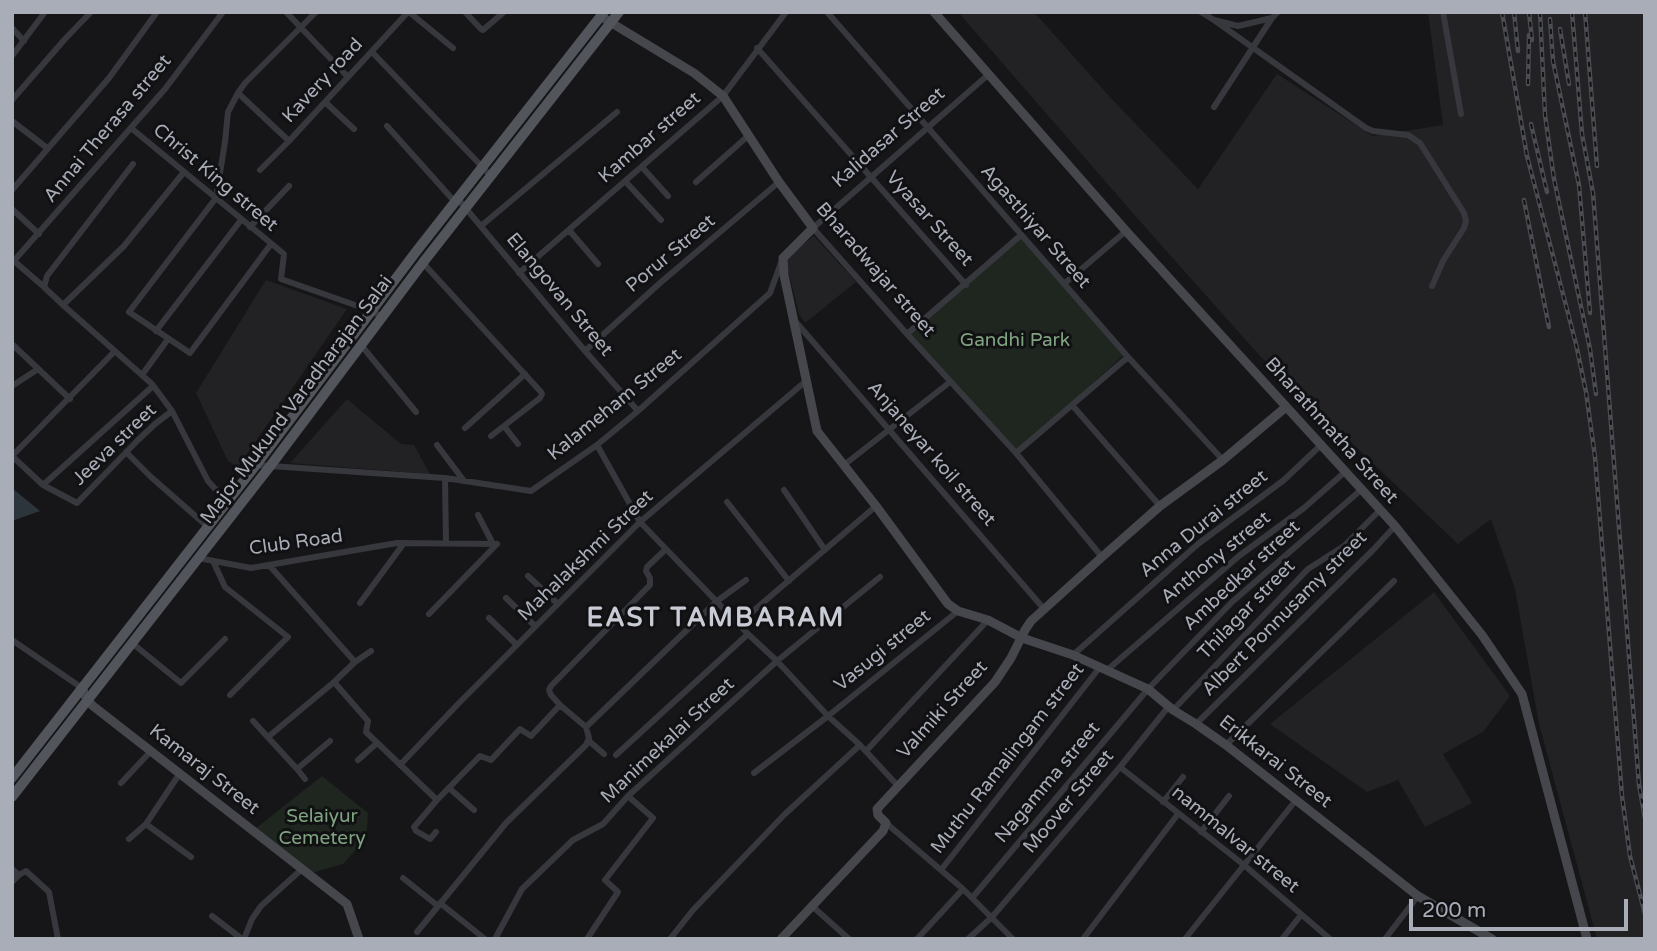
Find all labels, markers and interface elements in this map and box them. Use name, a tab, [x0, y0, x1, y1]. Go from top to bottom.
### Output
street label: Kavery road	[278, 34, 368, 128]
street label: Annai Therasa street	[39, 50, 177, 208]
street label: Kalidasar Street	[828, 83, 950, 193]
street label: Kambar street	[594, 87, 706, 189]
street label: Christ King street	[148, 119, 282, 237]
street label: Agasthiyar Street	[975, 160, 1095, 294]
street label: Vyasar Street	[880, 167, 978, 271]
street label: Bharadwajar street	[810, 198, 940, 342]
street label: Porur Street	[622, 210, 720, 298]
street label: Elangovan Street	[501, 229, 617, 361]
street label: Major Mukund Varadharajan Salai	[196, 271, 398, 529]
park label: Gandhi Park	[960, 330, 1070, 352]
street label: Kalameham Street	[543, 344, 687, 466]
street label: Bharathmatha Street	[1259, 353, 1403, 509]
street label: Anjaneyar koil street	[862, 377, 1000, 531]
street label: Jeeva street	[68, 399, 162, 491]
street label: Anna Durai street	[1135, 465, 1273, 583]
street label: Mahalakshmi Street	[514, 486, 658, 626]
street label: Anthony street	[1157, 507, 1275, 609]
street label: Ambedkar street	[1179, 516, 1305, 636]
street label: Club Road	[248, 525, 344, 561]
street label: Albert Ponnusamy street	[1198, 527, 1372, 701]
street label: Thilagar street	[1194, 555, 1300, 665]
district label: EAST TAMBARAM	[588, 603, 844, 635]
street label: Vasugi street	[830, 605, 936, 697]
street label: Valmiki Street	[893, 656, 993, 764]
street label: Muthu Ramalingam street	[927, 659, 1089, 859]
street label: Manimekalai Street	[597, 673, 739, 809]
street label: Erikkarai Street	[1214, 711, 1336, 813]
street label: Nagamma street	[991, 718, 1105, 848]
street label: Kamaraj Street	[144, 720, 264, 820]
street label: Moover Street	[1019, 746, 1119, 858]
street label: nammalvar street	[1167, 782, 1303, 898]
park label: Selaiyur Cemetery	[278, 806, 366, 850]
scale bar	[1412, 884, 1631, 928]
text: 200 m	[1422, 898, 1486, 923]

